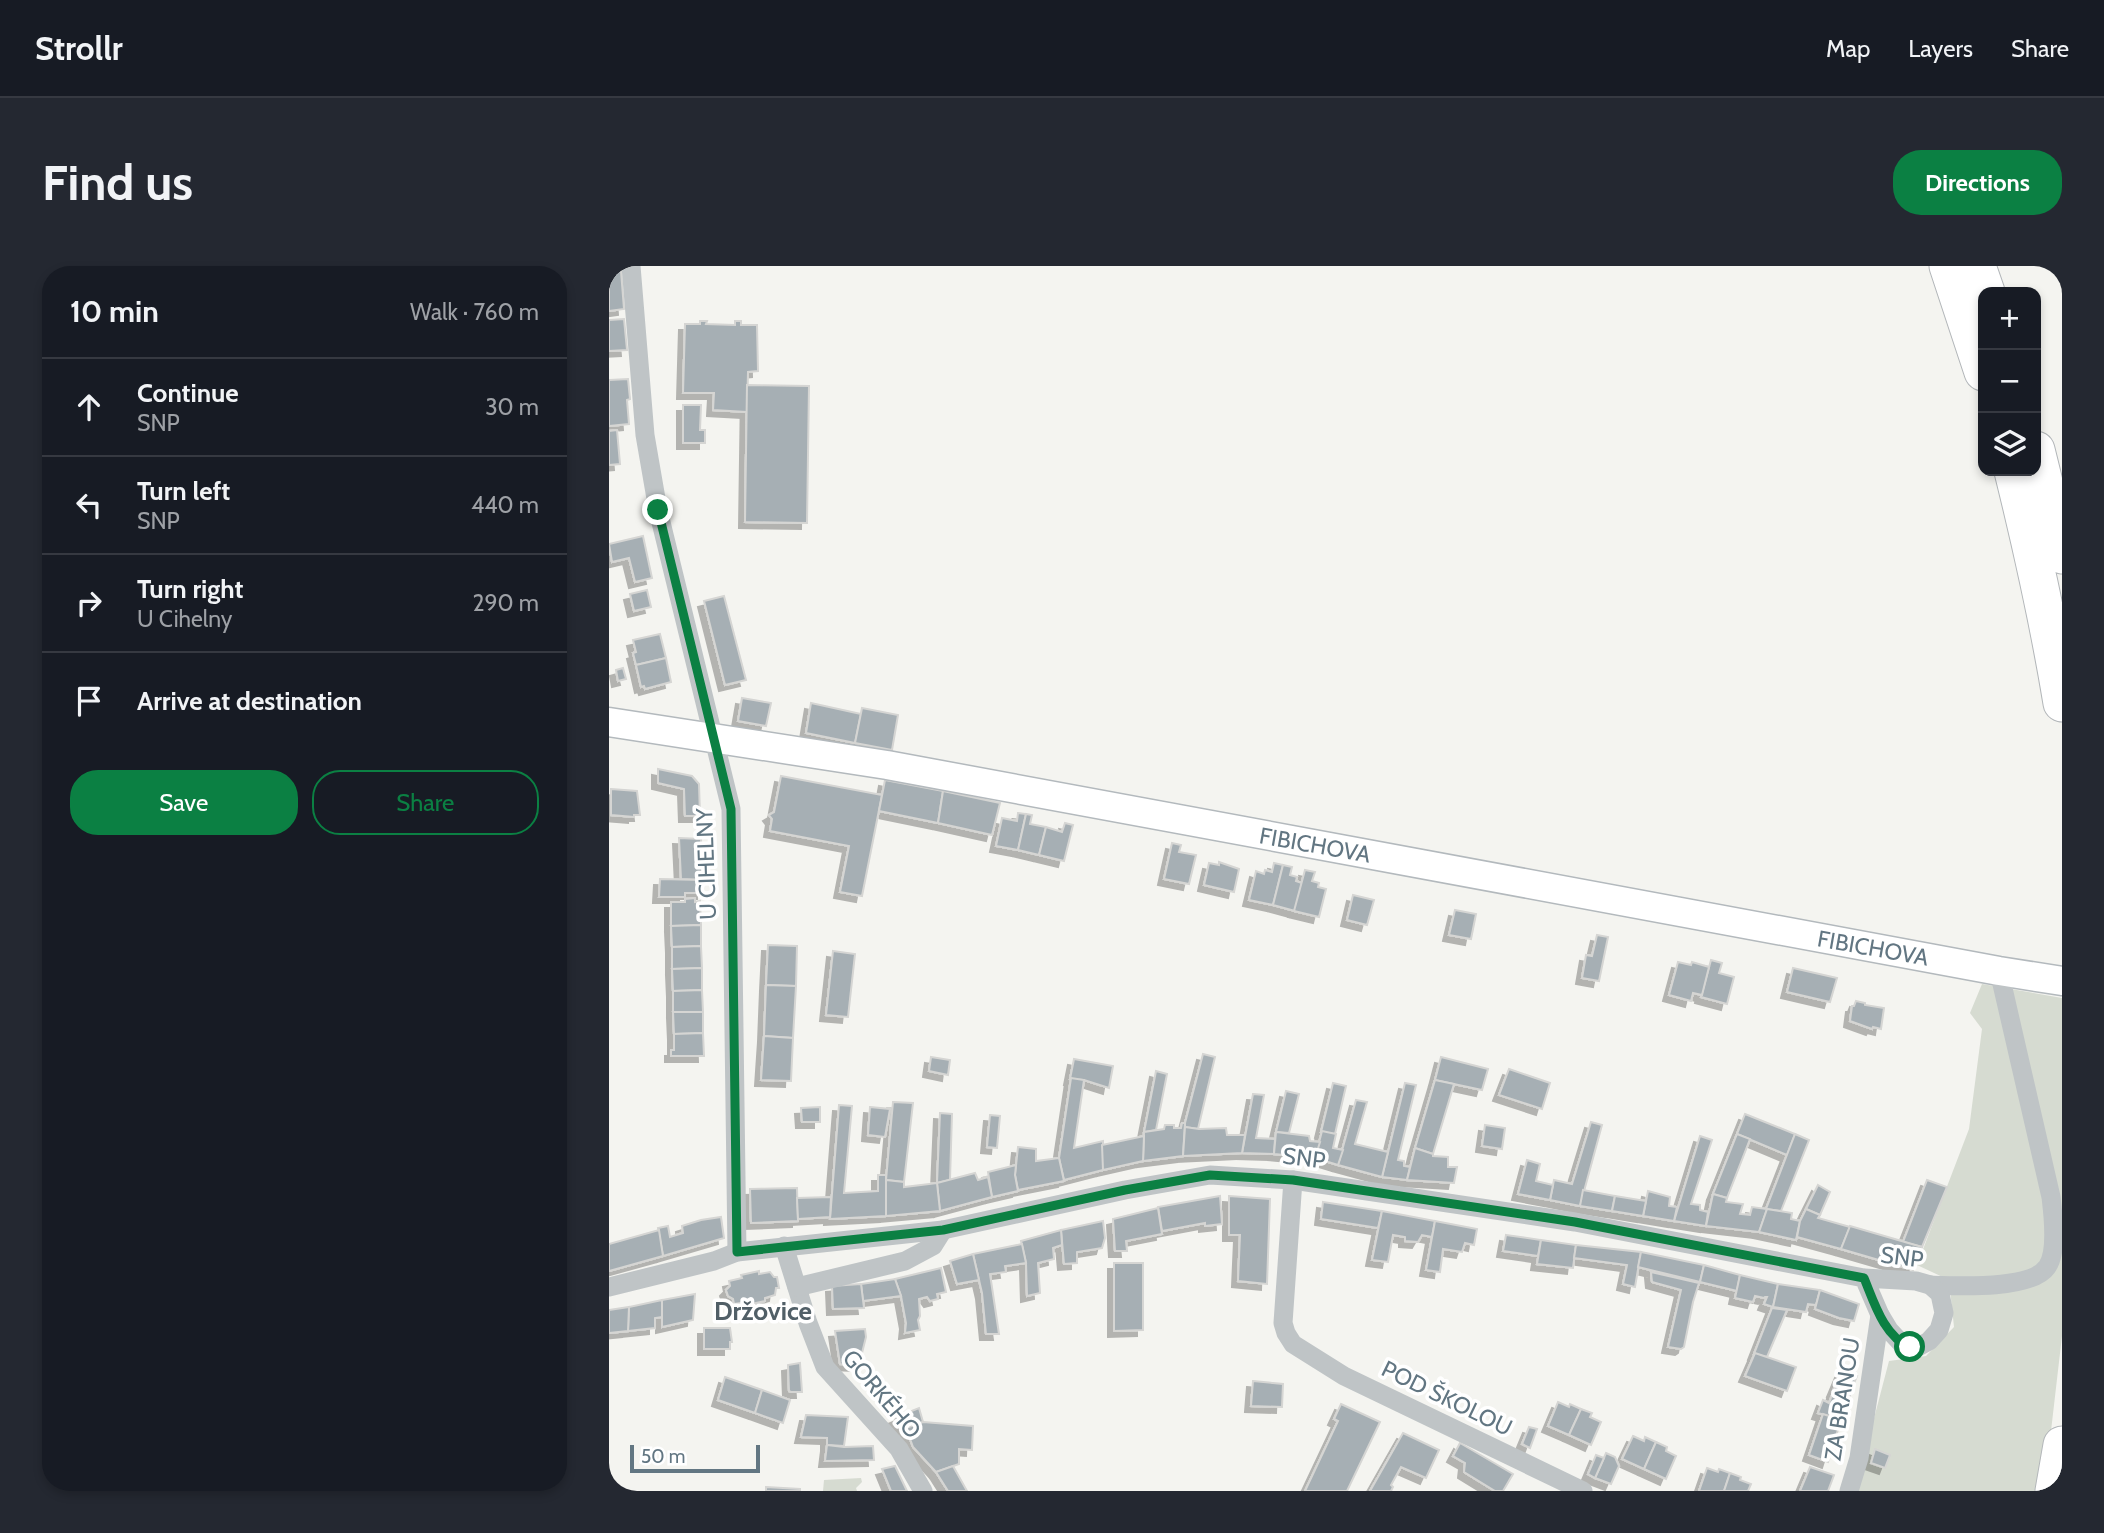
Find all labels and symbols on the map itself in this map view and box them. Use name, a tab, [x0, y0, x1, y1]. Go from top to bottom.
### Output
route end	[642, 494, 673, 525]
street label: U CIHELNY	[690, 807, 722, 920]
street label: FIBICHOVA	[1257, 821, 1373, 869]
street label: FIBICHOVA	[1815, 924, 1931, 972]
street label: SNP	[1281, 1141, 1327, 1175]
street label: SNP	[1879, 1240, 1925, 1274]
district label: Držovice	[714, 1295, 812, 1327]
route start	[1894, 1331, 1925, 1362]
street label: ZA BRANOU	[1818, 1335, 1866, 1463]
street label: GORKÉHO	[837, 1343, 928, 1444]
street label: POD ŠKOLOU	[1377, 1353, 1517, 1442]
scale bar	[630, 1442, 759, 1474]

